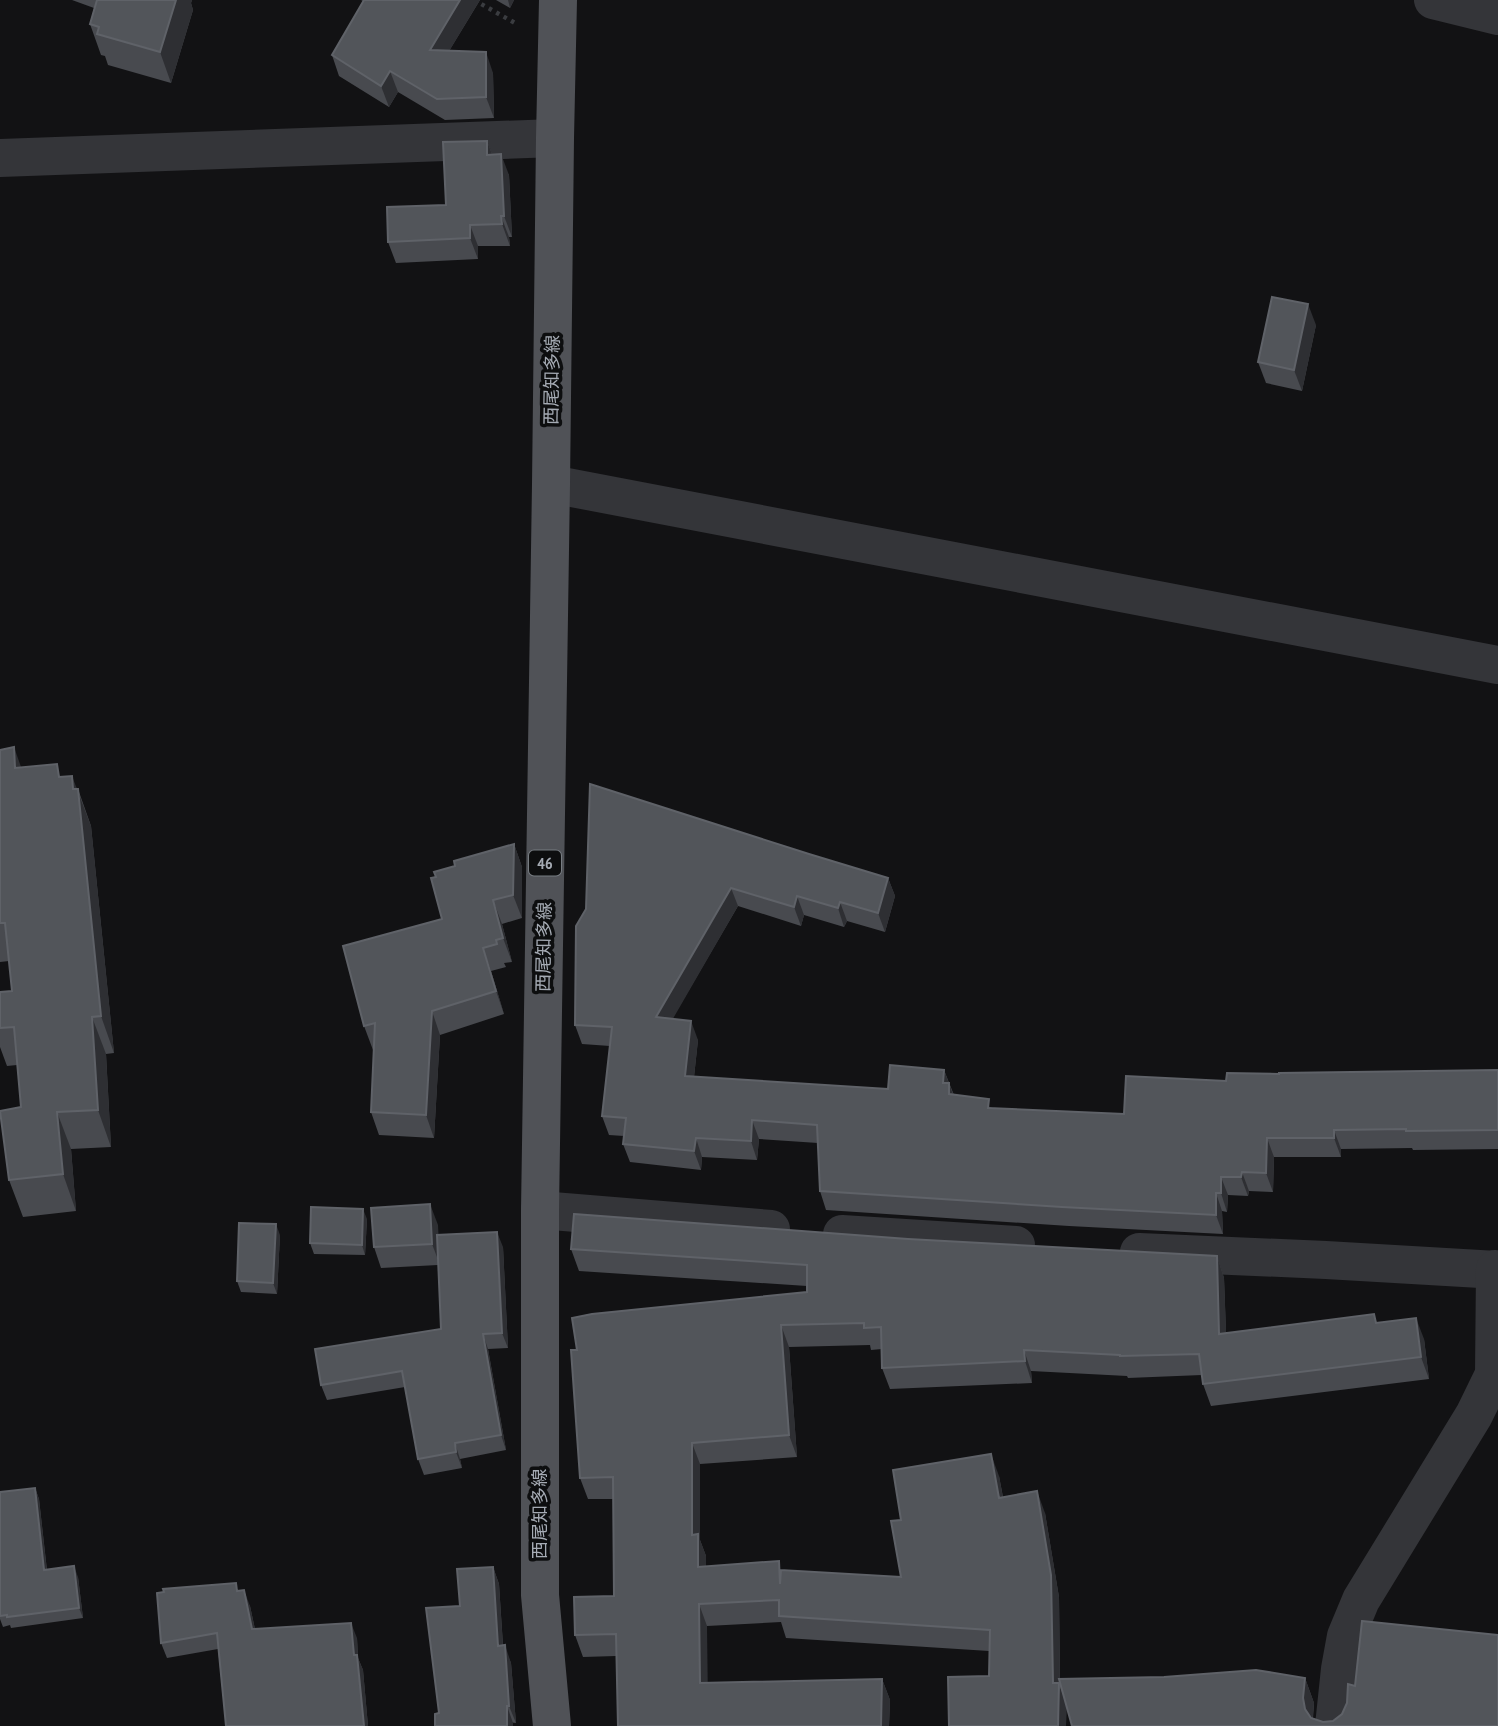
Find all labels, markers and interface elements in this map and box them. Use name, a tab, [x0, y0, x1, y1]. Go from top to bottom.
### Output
street label: 西尾知多線	[539, 335, 564, 425]
road number: 46	[529, 850, 561, 876]
street label: 西尾知多線	[531, 902, 556, 992]
street label: 西尾知多線	[528, 1469, 551, 1559]

